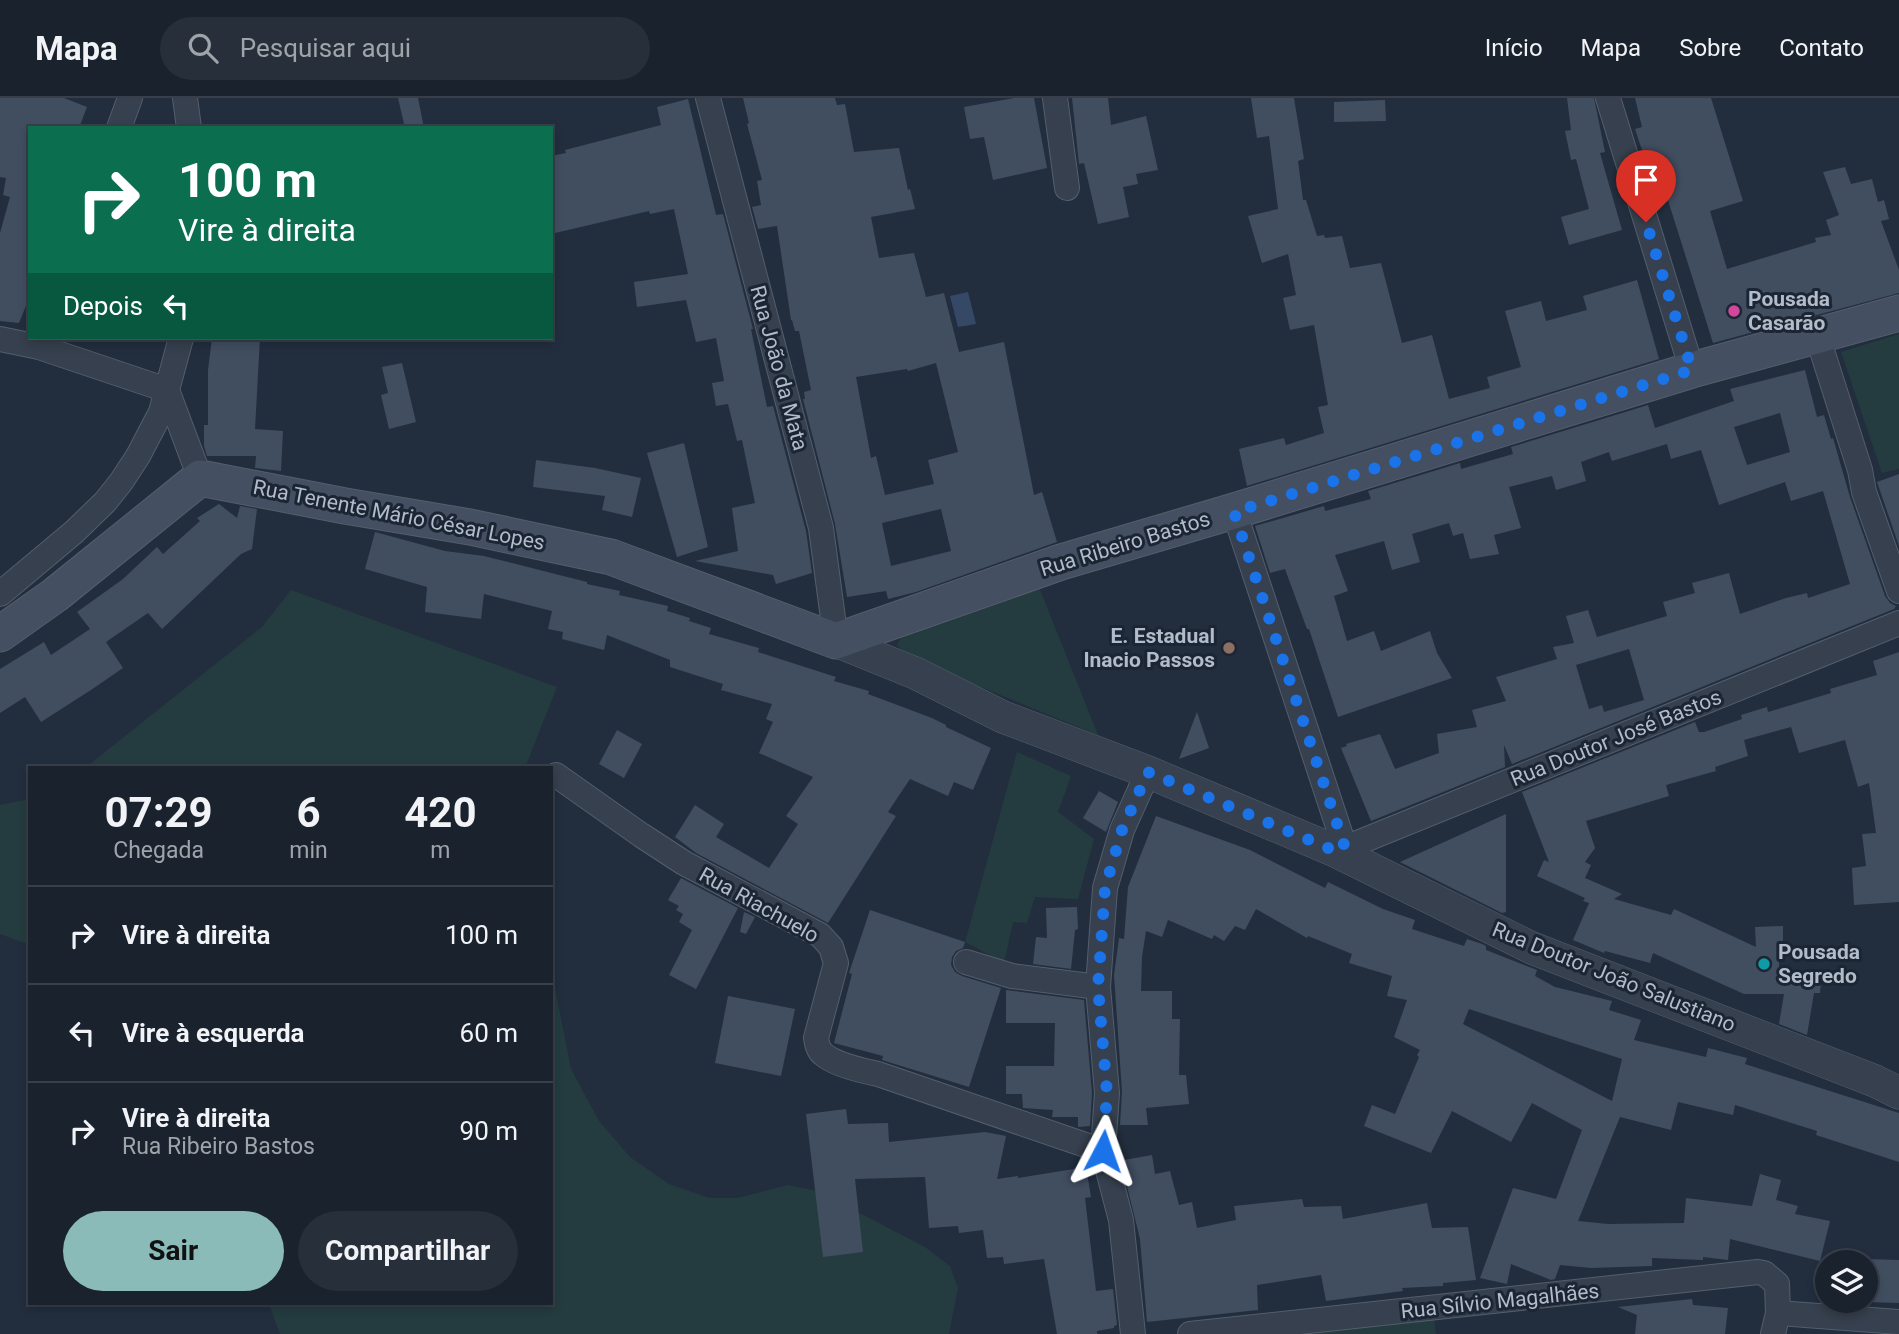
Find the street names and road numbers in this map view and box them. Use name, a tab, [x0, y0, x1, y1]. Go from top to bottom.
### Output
street label: Rua João da Mata	[745, 283, 813, 453]
street label: Rua Tenente Mário César Lopes	[251, 475, 547, 555]
street label: Rua Ribeiro Bastos	[1037, 507, 1213, 581]
street label: Rua Doutor José Bastos	[1507, 685, 1725, 791]
street label: Rua Riachuelo	[695, 862, 823, 948]
street label: Rua Doutor João Salustiano	[1489, 917, 1739, 1037]
street label: Rua Sílvio Magalhães	[1400, 1279, 1600, 1323]

